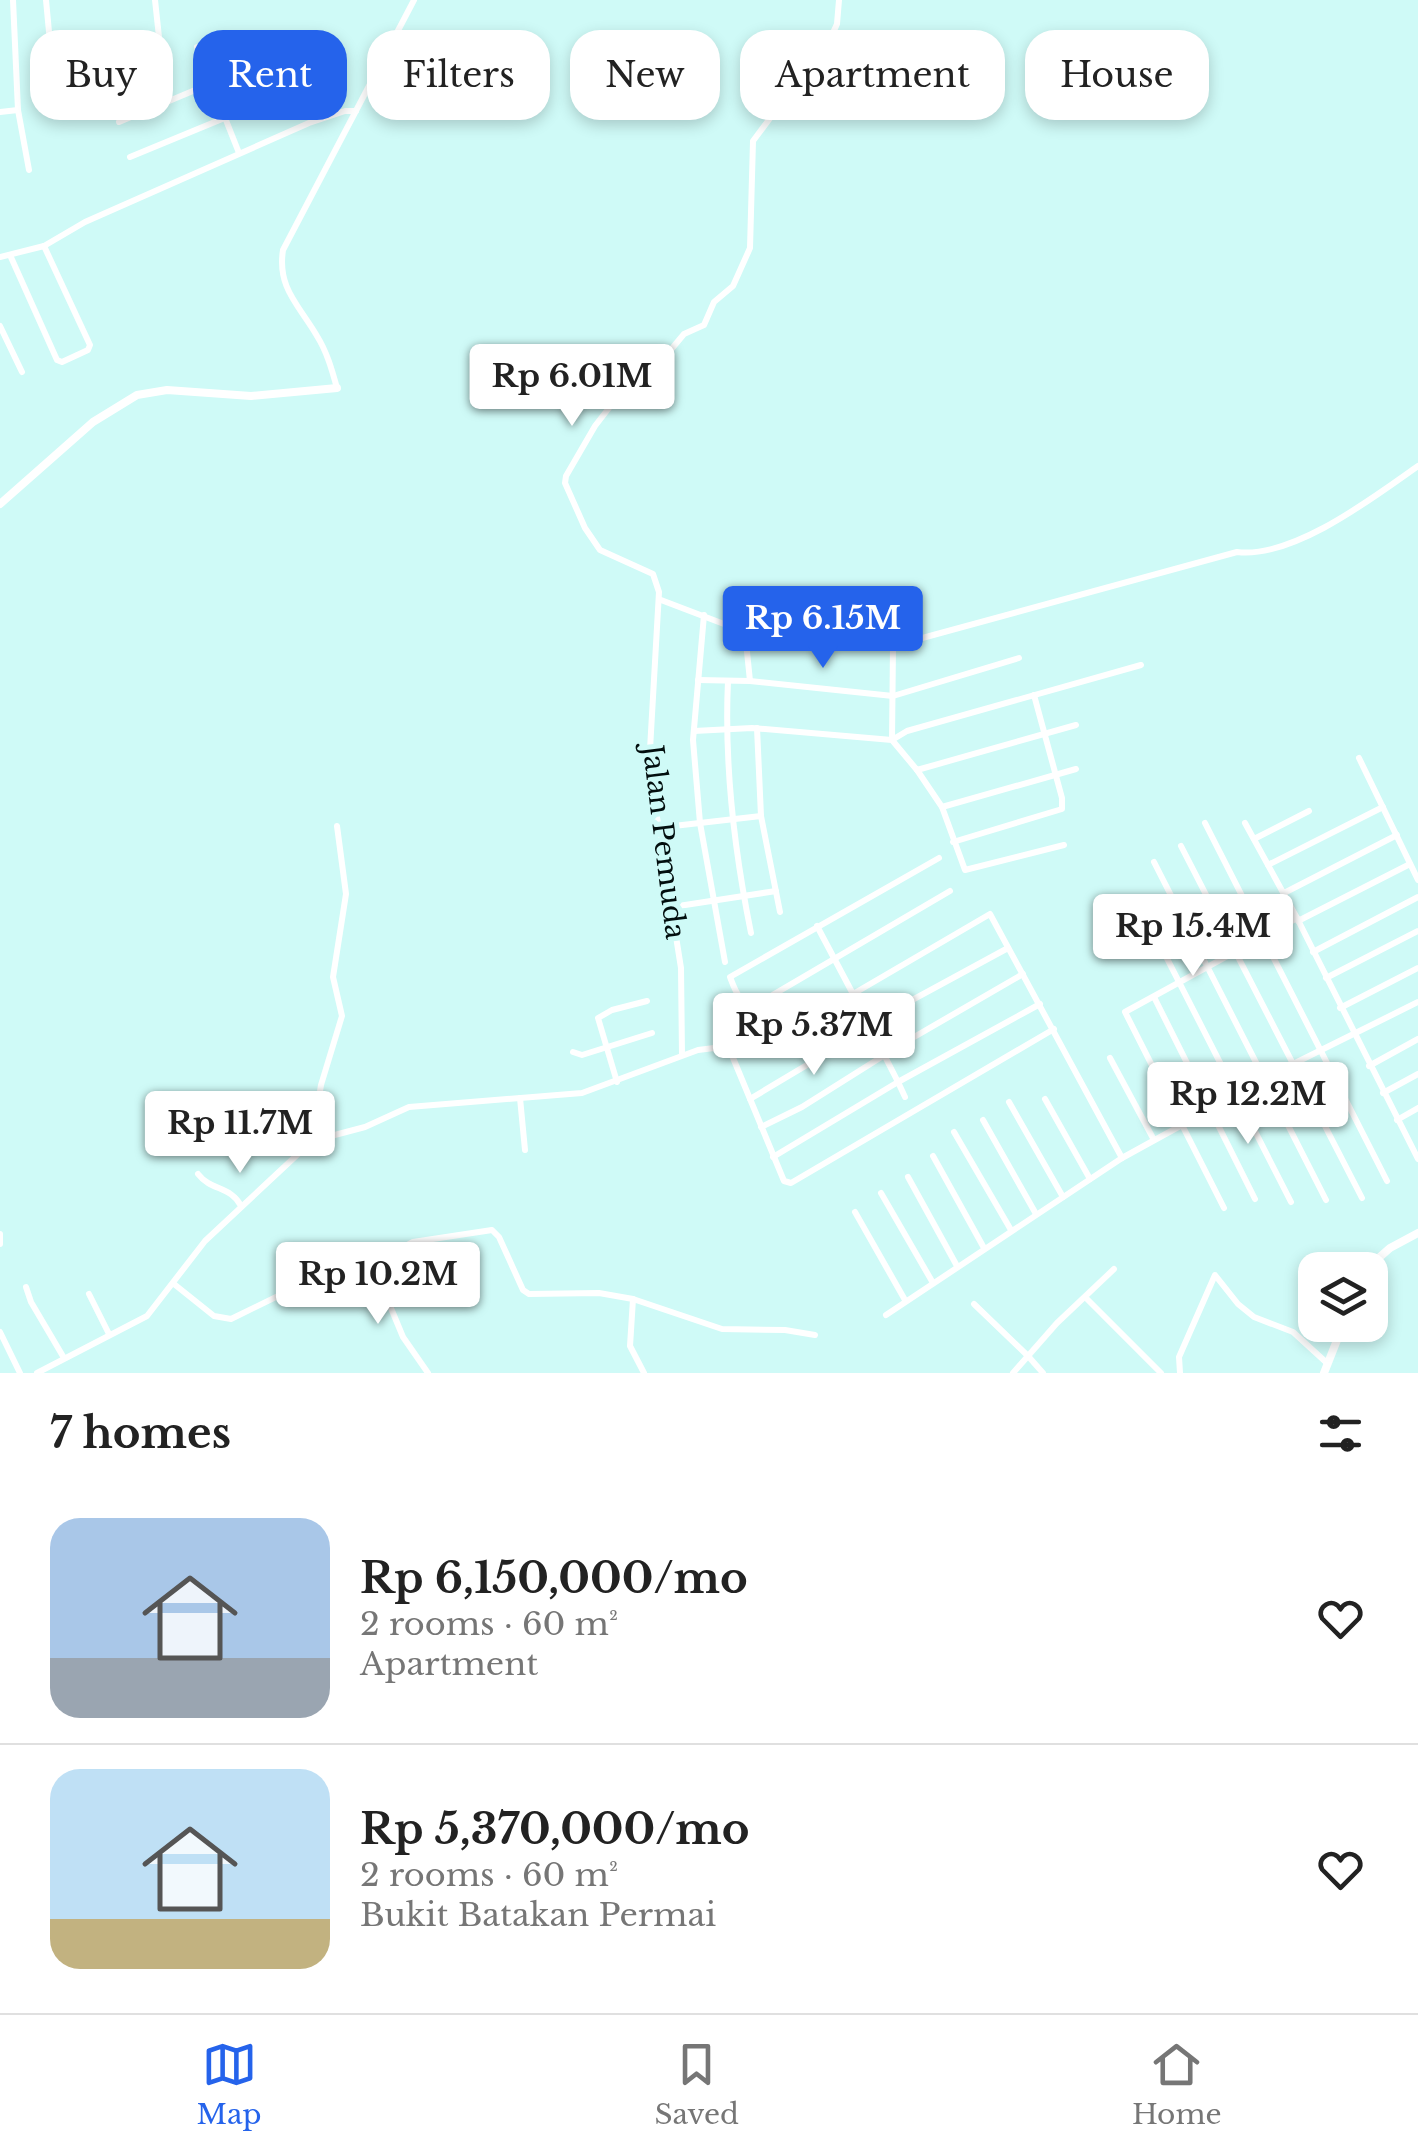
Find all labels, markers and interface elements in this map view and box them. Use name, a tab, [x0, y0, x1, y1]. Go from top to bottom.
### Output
chip: Buy	[30, 30, 173, 120]
chip: Rent	[193, 30, 347, 120]
chip: Filters	[367, 30, 550, 120]
chip: New	[570, 30, 720, 120]
chip: Apartment	[740, 30, 1005, 120]
chip: House	[1025, 30, 1209, 120]
pin: Rp 6.01M	[469, 344, 675, 429]
text: Rp 6.01M	[492, 356, 652, 396]
pin: Rp 6.15M	[720, 586, 926, 671]
text: Rp 6.15M	[745, 598, 901, 638]
street label: Jalan Pemuda	[634, 739, 693, 941]
pin: Rp 15.4M	[1090, 894, 1296, 979]
text: Rp 15.4M	[1115, 906, 1271, 946]
pin: Rp 5.37M	[711, 993, 917, 1078]
text: Rp 5.37M	[735, 1005, 893, 1045]
pin: Rp 12.2M	[1145, 1062, 1351, 1147]
text: Rp 12.2M	[1169, 1074, 1327, 1114]
pin: Rp 11.7M	[137, 1091, 343, 1176]
text: Rp 11.7M	[167, 1103, 313, 1143]
pin: Rp 10.2M	[275, 1242, 481, 1327]
map controls	[1298, 1252, 1388, 1342]
button: layers	[1298, 1252, 1388, 1342]
text: Rp 10.2M	[298, 1254, 458, 1294]
icon: filters	[1313, 1406, 1368, 1461]
text: 7 homes	[50, 1407, 231, 1459]
text: Rp 6,150,000/mo	[360, 1552, 748, 1604]
icon: home	[130, 1558, 250, 1678]
icon: heart	[1313, 1591, 1368, 1646]
text: 2 rooms · 60 m²	[360, 1604, 618, 1644]
text: Apartment	[360, 1644, 538, 1684]
text: Rp 5,370,000/mo	[360, 1803, 749, 1855]
icon: home	[130, 1809, 250, 1929]
icon: heart	[1313, 1842, 1368, 1897]
text: 2 rooms · 60 m²	[360, 1855, 618, 1895]
text: Bukit Batakan Permai	[360, 1895, 716, 1935]
tab: Map	[196, 2037, 262, 2132]
tab: Saved	[655, 2037, 739, 2132]
tab: Home	[1132, 2037, 1221, 2132]

